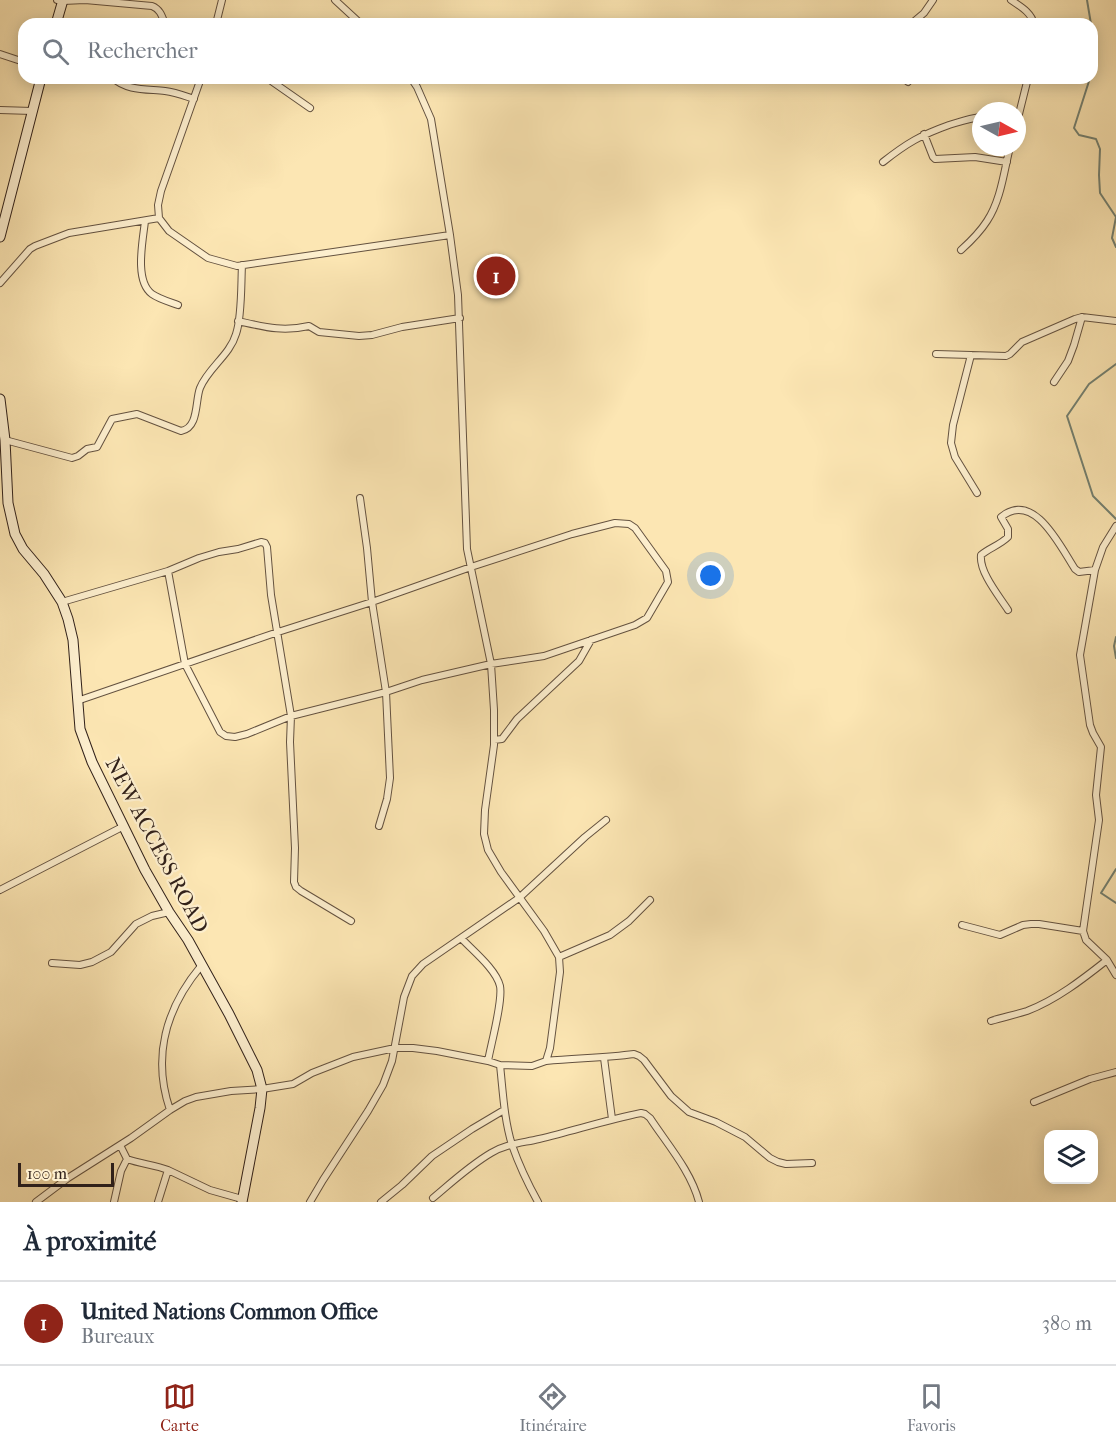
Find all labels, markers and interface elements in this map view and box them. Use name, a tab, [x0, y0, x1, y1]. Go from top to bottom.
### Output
search box	[18, 18, 1098, 84]
icon: search	[39, 35, 72, 68]
text: Rechercher	[87, 38, 198, 64]
north arrow	[972, 102, 1026, 156]
pin: 1	[476, 254, 516, 298]
your location	[696, 561, 725, 590]
street label: NEW ACCESS ROAD	[101, 753, 213, 937]
map controls	[1044, 1130, 1098, 1184]
button: layers	[1044, 1130, 1098, 1184]
scale bar	[18, 1160, 114, 1188]
text: 100 m	[27, 1164, 67, 1183]
text: À proximité	[24, 1226, 156, 1257]
text: United Nations Common Office	[81, 1299, 378, 1325]
text: 1	[40, 1312, 47, 1335]
text: 380 m	[1042, 1312, 1092, 1335]
text: Bureaux	[81, 1325, 155, 1348]
tab: Carte	[160, 1380, 199, 1435]
tab: Itinéraire	[519, 1380, 587, 1435]
tab: Favoris	[907, 1380, 956, 1435]

